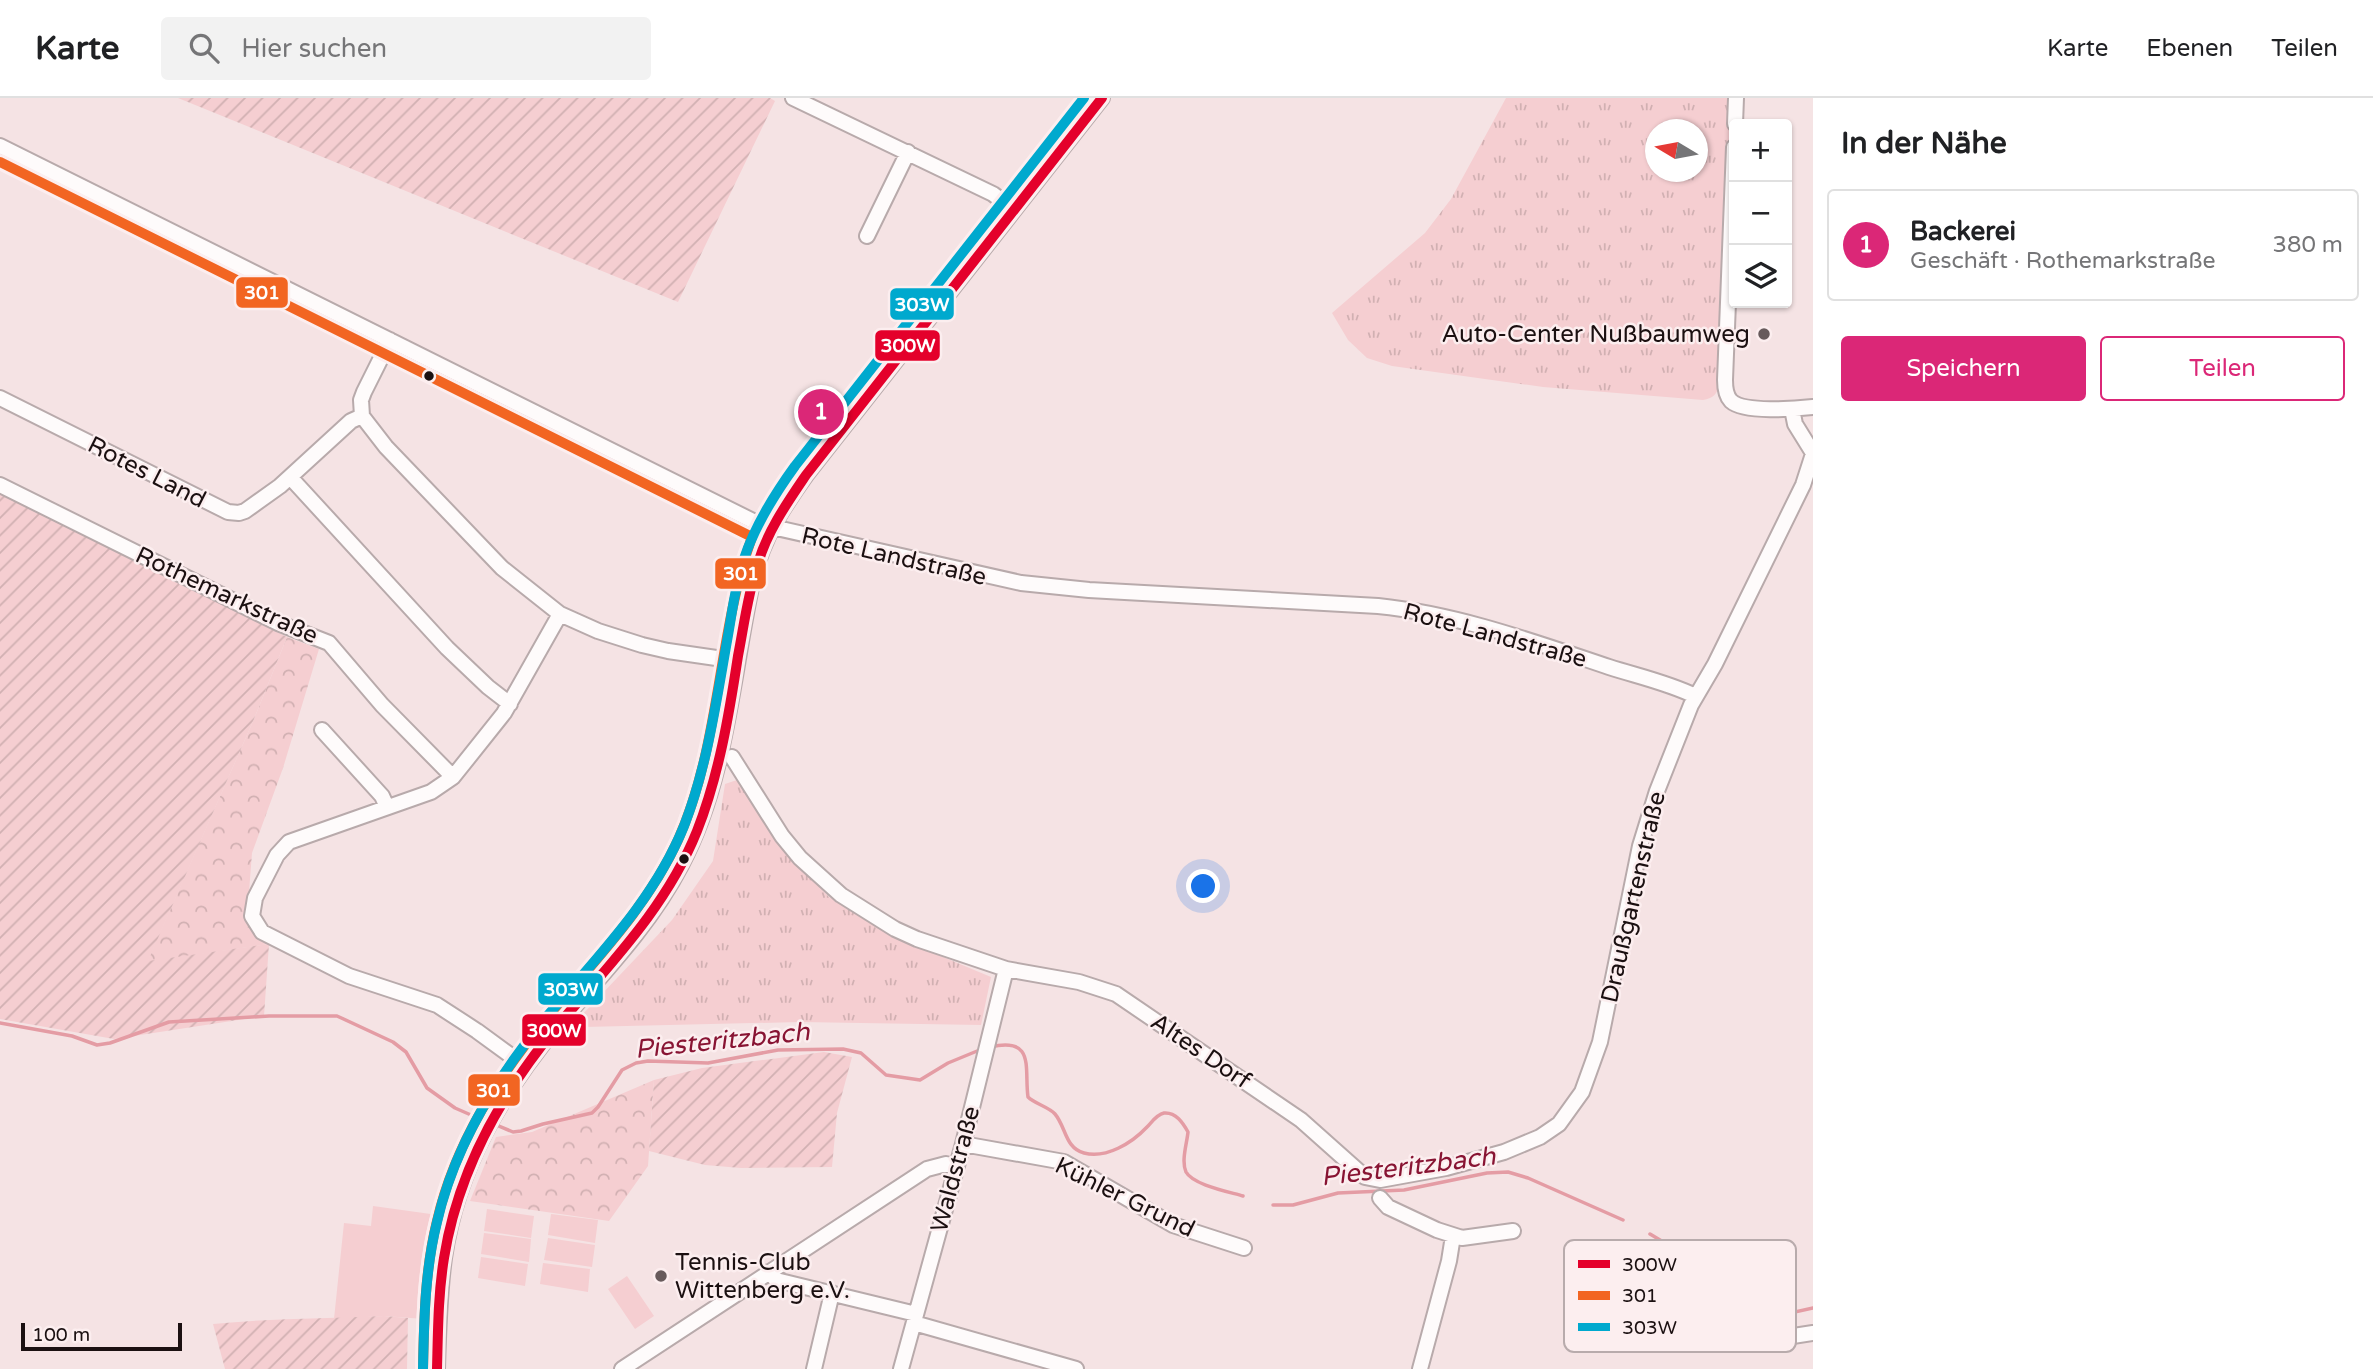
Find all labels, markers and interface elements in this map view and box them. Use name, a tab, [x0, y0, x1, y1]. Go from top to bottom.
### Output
search box	[161, 17, 651, 80]
text: Karte	[35, 29, 119, 68]
icon: search	[185, 29, 223, 67]
text: Hier suchen	[241, 33, 387, 64]
text: Karte	[2047, 34, 2108, 63]
text: Ebenen	[2146, 34, 2233, 63]
text: Teilen	[2271, 34, 2338, 63]
north arrow	[1645, 119, 1708, 182]
map controls	[1729, 119, 1792, 308]
button: +	[1729, 119, 1792, 182]
text: In der Nähe	[1841, 125, 2007, 162]
button: −	[1729, 182, 1792, 245]
text: Backerei	[1910, 216, 2016, 247]
text: 1	[1859, 231, 1873, 259]
text: 380 m	[2273, 231, 2343, 259]
button: layers	[1729, 245, 1792, 308]
text: Geschäft · Rothemarkstraße	[1910, 247, 2215, 275]
line badge: 301	[235, 276, 289, 309]
text: 301	[244, 282, 280, 304]
line badge: 303W	[889, 287, 955, 321]
text: 303W	[894, 294, 950, 316]
place label: Auto-Center Nußbaumweg	[1442, 320, 1750, 349]
marker: Auto-Center Nußbaumweg	[1756, 326, 1772, 342]
line badge: 300W	[874, 329, 941, 362]
text: 300W	[880, 335, 936, 357]
button: Speichern	[1841, 336, 2086, 401]
button: Teilen	[2100, 336, 2345, 401]
unlabelled marker	[422, 369, 436, 383]
pin: 1	[798, 386, 844, 438]
street label: Rotes Land	[83, 430, 211, 515]
street label: Rote Landstraße	[799, 521, 989, 592]
street label: Rothemarkstraße	[131, 540, 323, 650]
line badge: 301	[714, 557, 767, 590]
text: 301	[723, 563, 759, 585]
street label: Rote Landstraße	[1400, 597, 1590, 674]
street label: Draußgartenstraße	[1595, 789, 1672, 1006]
unlabelled marker	[677, 852, 691, 866]
your location	[1186, 869, 1220, 903]
line badge: 303W	[537, 972, 604, 1006]
text: 303W	[543, 979, 599, 1001]
street label: Altes Dorf	[1145, 1007, 1257, 1096]
line badge: 300W	[521, 1013, 587, 1047]
water label: Piesteritzbach	[633, 1016, 812, 1065]
text: 300W	[526, 1020, 582, 1042]
line badge: 301	[467, 1073, 521, 1107]
text: 301	[476, 1080, 512, 1102]
street label: Waldstraße	[925, 1103, 986, 1235]
water label: Piesteritzbach	[1319, 1140, 1498, 1193]
street label: Kühler Grund	[1050, 1151, 1199, 1244]
legend	[1564, 1240, 1796, 1352]
place label: Tennis-Club Wittenberg e.V.	[675, 1248, 850, 1305]
text: 300W	[1622, 1254, 1677, 1276]
marker: Tennis-Club Wittenberg e.V.	[653, 1268, 669, 1284]
text: 301	[1622, 1285, 1658, 1307]
text: 303W	[1622, 1317, 1677, 1339]
scale bar	[21, 1320, 182, 1352]
text: 100 m	[32, 1324, 90, 1346]

